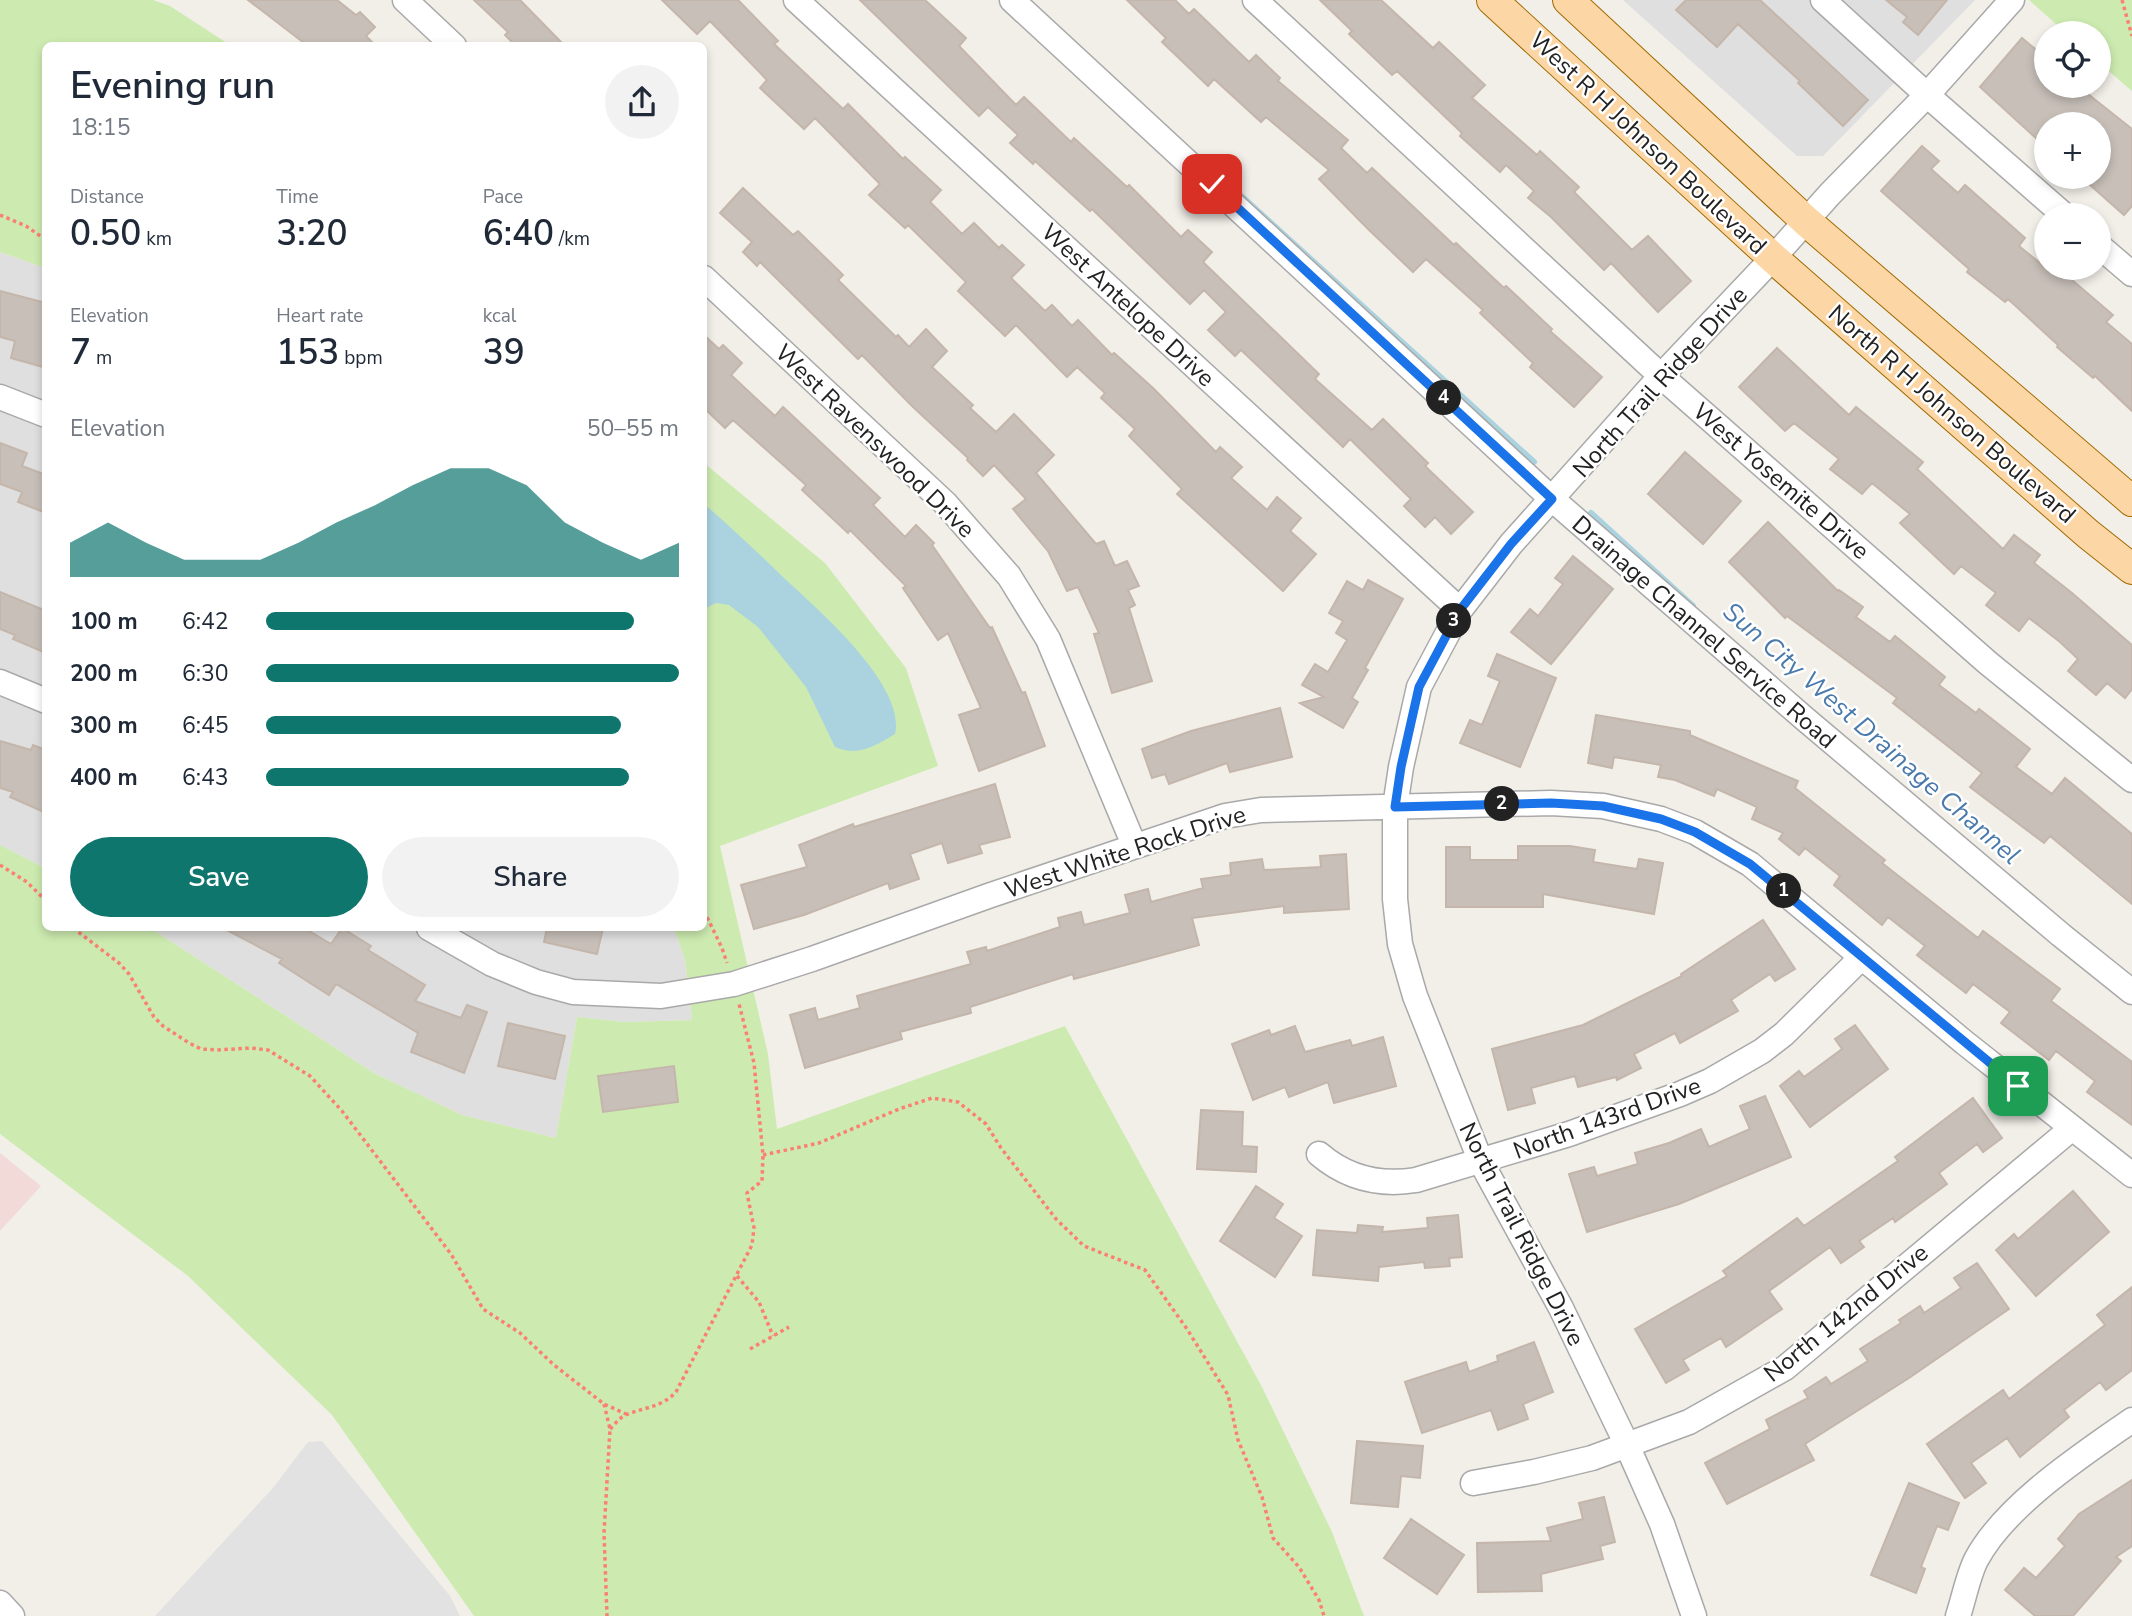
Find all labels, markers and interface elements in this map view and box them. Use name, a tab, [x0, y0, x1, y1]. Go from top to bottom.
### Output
map controls	[2034, 21, 2111, 280]
button: locate	[2034, 21, 2111, 98]
street label: West R H Johnson Boulevard	[1522, 24, 1774, 262]
text: Evening run	[70, 60, 275, 111]
button: share	[605, 65, 679, 139]
text: 18:15	[70, 112, 130, 143]
button: +	[2034, 112, 2111, 189]
pin	[1182, 154, 1242, 214]
icon: check	[1193, 165, 1231, 203]
text: Distance	[70, 184, 144, 210]
text: Time	[276, 184, 319, 210]
text: Pace	[483, 184, 523, 210]
button: −	[2034, 203, 2111, 280]
text: 0.50	[70, 210, 141, 257]
text: 3:20	[276, 210, 348, 257]
text: 6:40	[483, 210, 554, 257]
street label: West Antelope Drive	[1034, 216, 1222, 394]
text: km	[141, 226, 172, 252]
text: /km	[554, 226, 590, 252]
street label: North Trail Ridge Drive	[1566, 280, 1754, 484]
street label: North R H Johnson Boulevard	[1821, 298, 2083, 530]
text: Elevation	[70, 303, 149, 329]
text: Heart rate	[276, 303, 363, 329]
text: kcal	[483, 303, 516, 329]
text: 7	[70, 329, 91, 376]
text: 153	[276, 329, 339, 376]
text: 39	[483, 329, 525, 376]
street label: West Ravenswood Drive	[768, 337, 982, 545]
text: m	[91, 345, 112, 371]
text: bpm	[339, 345, 383, 371]
pin: 4	[1426, 380, 1462, 416]
text: 4	[1438, 384, 1449, 410]
street label: West Yosemite Drive	[1686, 395, 1876, 567]
text: Elevation	[70, 413, 165, 444]
text: 50–55 m	[587, 413, 679, 444]
street label: Drainage Channel Service Road	[1565, 508, 1843, 756]
water label: Sun City West Drainage Channel	[1715, 594, 2028, 872]
pin: 3	[1436, 604, 1472, 638]
text: 100 m	[70, 606, 138, 637]
text: 6:42	[182, 606, 229, 637]
text: 3	[1448, 607, 1459, 633]
text: 200 m	[70, 658, 138, 689]
text: 6:30	[182, 658, 229, 689]
text: 300 m	[70, 710, 138, 741]
text: 6:45	[182, 710, 229, 741]
text: 400 m	[70, 762, 138, 793]
text: 6:43	[182, 762, 229, 793]
pin: 2	[1484, 786, 1520, 822]
text: 2	[1496, 790, 1507, 816]
street label: West White Rock Drive	[1000, 798, 1250, 906]
button: Save	[70, 837, 368, 917]
button: Share	[382, 837, 679, 917]
pin: 1	[1766, 874, 1802, 908]
text: 1	[1778, 877, 1789, 903]
pin	[1988, 1056, 2048, 1116]
icon: arrive	[1999, 1067, 2037, 1105]
street label: North 143rd Drive	[1509, 1069, 1705, 1167]
street label: North Trail Ridge Drive	[1452, 1117, 1592, 1351]
street label: North 142nd Drive	[1757, 1237, 1935, 1389]

